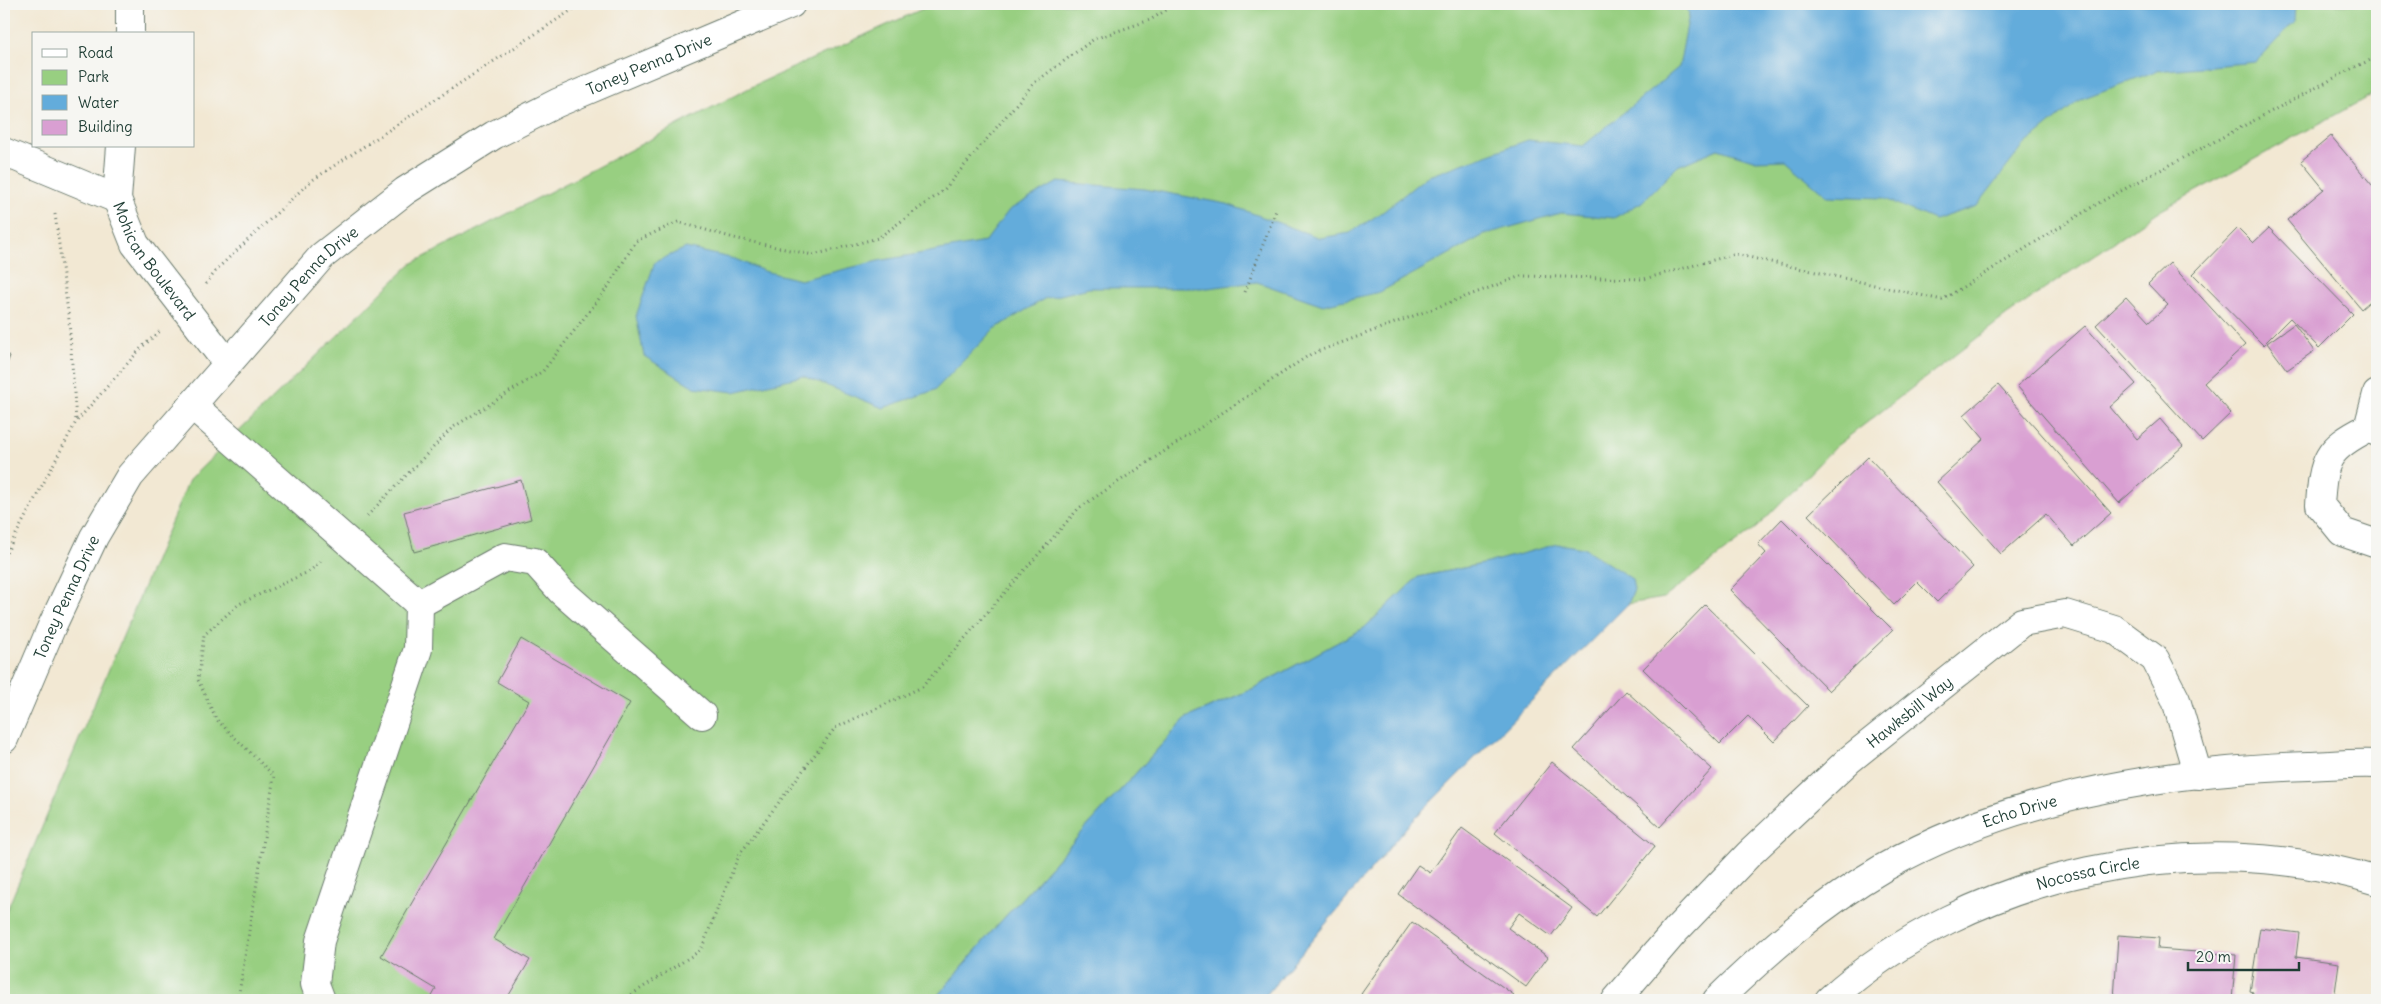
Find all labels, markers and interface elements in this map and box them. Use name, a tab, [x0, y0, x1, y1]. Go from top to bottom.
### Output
street label: Toney Penna Drive	[583, 29, 715, 99]
legend	[32, 32, 195, 148]
text: Road	[78, 43, 113, 62]
text: Park	[78, 67, 109, 86]
text: Water	[78, 93, 119, 112]
text: Building	[78, 117, 133, 136]
street label: Mohican Boulevard	[109, 199, 200, 324]
street label: Toney Penna Drive	[255, 222, 362, 331]
street label: Toney Penna Drive	[29, 532, 103, 662]
street label: Hawksbill Way	[1862, 672, 1956, 752]
street label: Echo Drive	[1979, 790, 2059, 832]
street label: Nocossa Circle	[2034, 852, 2141, 894]
scale bar	[2188, 939, 2300, 971]
text: 20 m	[2196, 947, 2231, 966]

